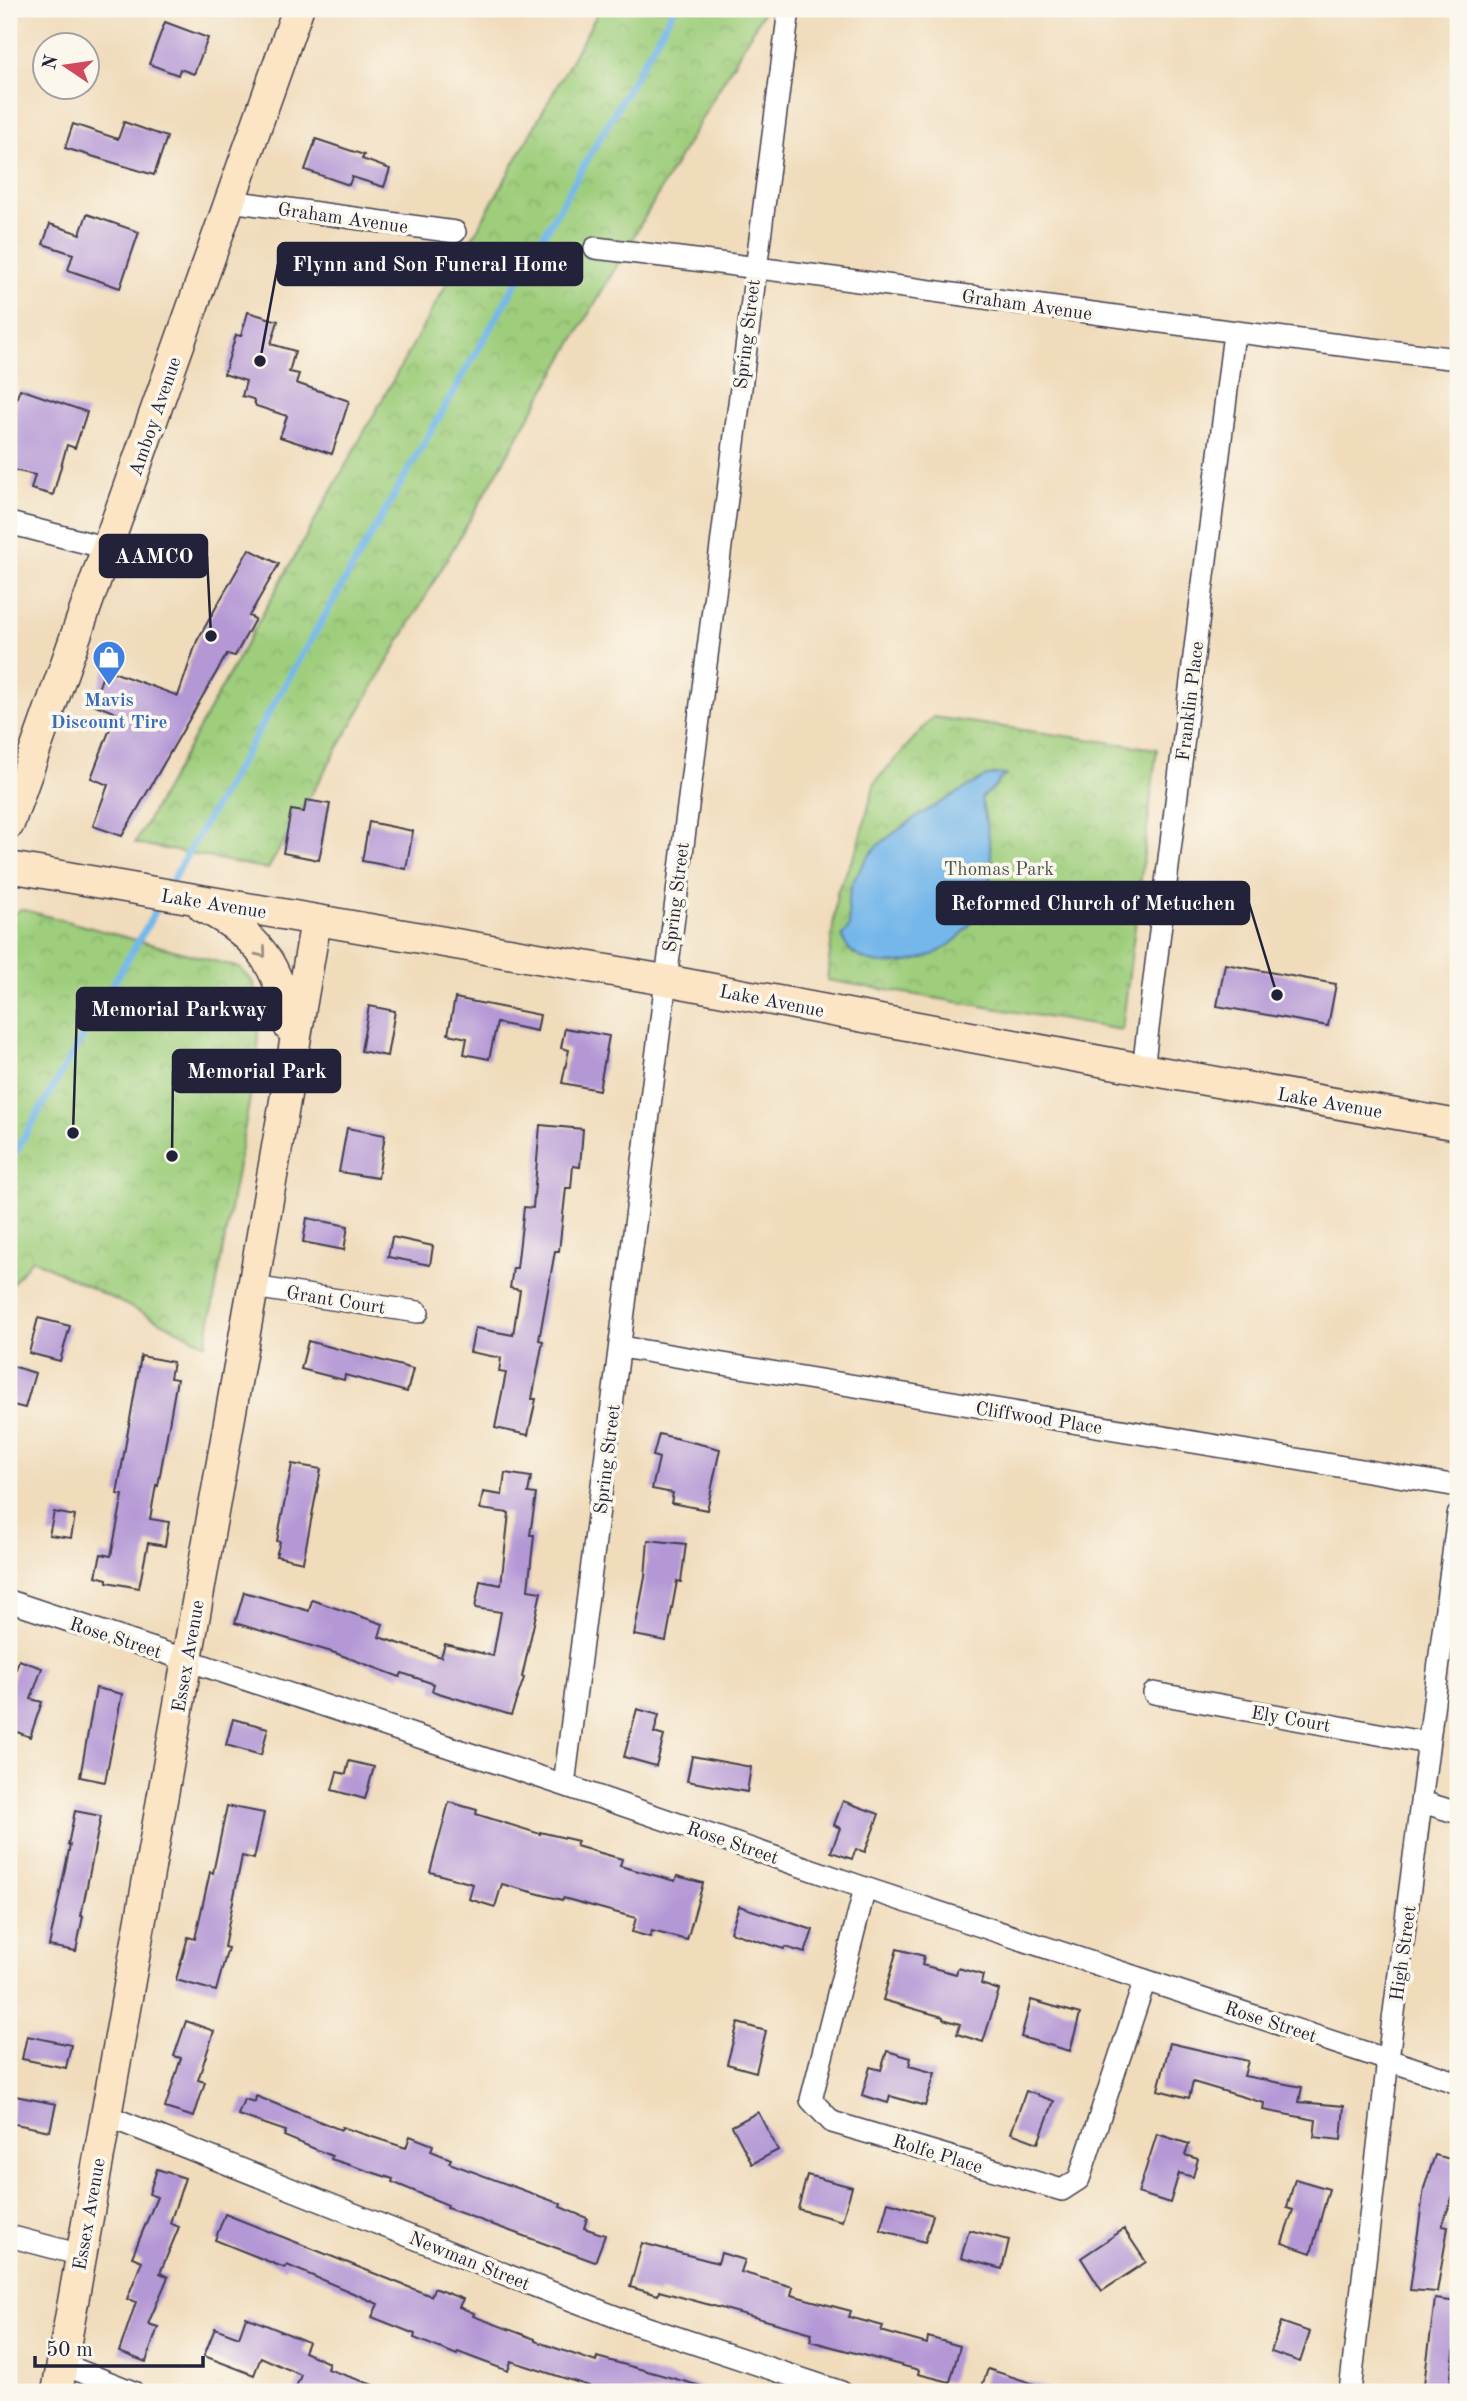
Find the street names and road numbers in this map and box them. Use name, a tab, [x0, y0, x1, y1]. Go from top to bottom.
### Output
street label: Graham Avenue	[276, 201, 409, 238]
street label: Spring Street	[732, 278, 765, 390]
street label: Graham Avenue	[960, 288, 1093, 325]
street label: Amboy Avenue	[127, 355, 186, 479]
street label: Franklin Place	[1175, 640, 1208, 762]
street label: Spring Street	[661, 841, 694, 953]
street label: Lake Avenue	[160, 888, 268, 923]
street label: Lake Avenue	[717, 983, 826, 1022]
street label: Lake Avenue	[1276, 1086, 1384, 1123]
street label: Grant Court	[285, 1284, 386, 1319]
street label: Cliffwood Place	[974, 1400, 1103, 1439]
street label: Spring Street	[592, 1403, 625, 1515]
street label: Essex Avenue	[170, 1599, 209, 1714]
street label: Rose Street	[67, 1616, 164, 1663]
street label: Ely Court	[1249, 1704, 1332, 1737]
street label: Rose Street	[684, 1820, 781, 1869]
street label: High Street	[1388, 1904, 1421, 2002]
street label: Rose Street	[1222, 2000, 1319, 2047]
street label: Rolfe Place	[890, 2133, 984, 2178]
street label: Essex Avenue	[71, 2157, 110, 2272]
street label: Newman Street	[406, 2229, 532, 2295]

